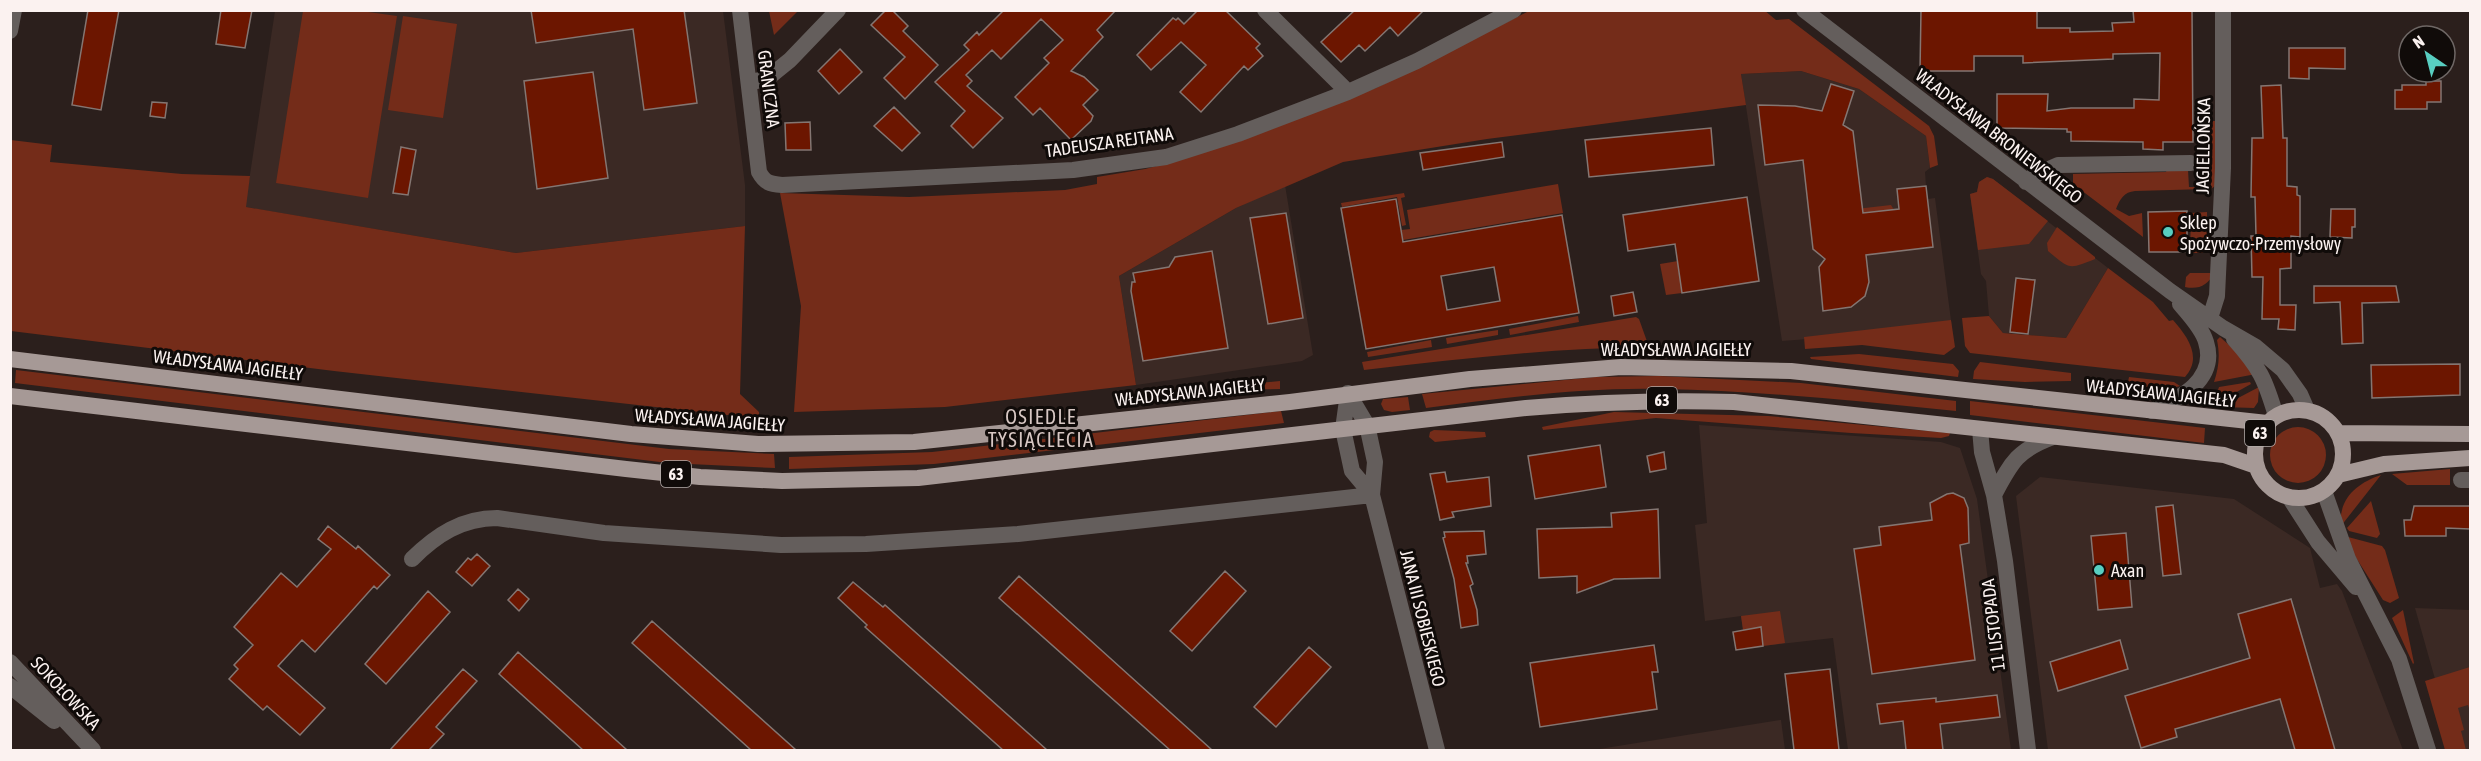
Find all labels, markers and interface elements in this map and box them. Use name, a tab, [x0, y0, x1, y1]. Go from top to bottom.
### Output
north arrow	[2397, 24, 2457, 84]
text: N	[2409, 32, 2427, 52]
street label: GRANICZNA	[754, 49, 784, 129]
street label: WŁADYSŁAWA BRONIEWSKIEGO	[1911, 64, 2087, 208]
street label: JAGIELLOŃSKA	[2192, 98, 2214, 194]
street label: TADEUSZA REJTANA	[1044, 123, 1175, 161]
place label: Sklep Spożywczo-Przemysłowy	[2180, 212, 2341, 254]
marker: Sklep Spożywczo-Przemysłowy	[2161, 225, 2175, 239]
street label: WŁADYSŁAWA JAGIEŁŁY	[1601, 339, 1751, 360]
street label: WŁADYSŁAWA JAGIEŁŁY	[152, 345, 304, 385]
street label: WŁADYSŁAWA JAGIEŁŁY	[1114, 374, 1266, 410]
street label: WŁADYSŁAWA JAGIEŁŁY	[2085, 375, 2237, 411]
road number: 63	[1647, 387, 1677, 413]
street label: WŁADYSŁAWA JAGIEŁŁY	[634, 404, 786, 436]
district label: OSIEDLE TYSIĄCLECIA	[988, 405, 1094, 451]
road number: 63	[2245, 420, 2275, 446]
road number: 63	[661, 461, 691, 487]
street label: JANA III SOBIESKIEGO	[1396, 547, 1450, 689]
place label: Axan	[2111, 560, 2144, 581]
marker: Axan	[2092, 563, 2106, 577]
street label: 11 LISTOPADA	[1977, 578, 2009, 672]
street label: SOKOŁOWSKA	[27, 652, 105, 734]

